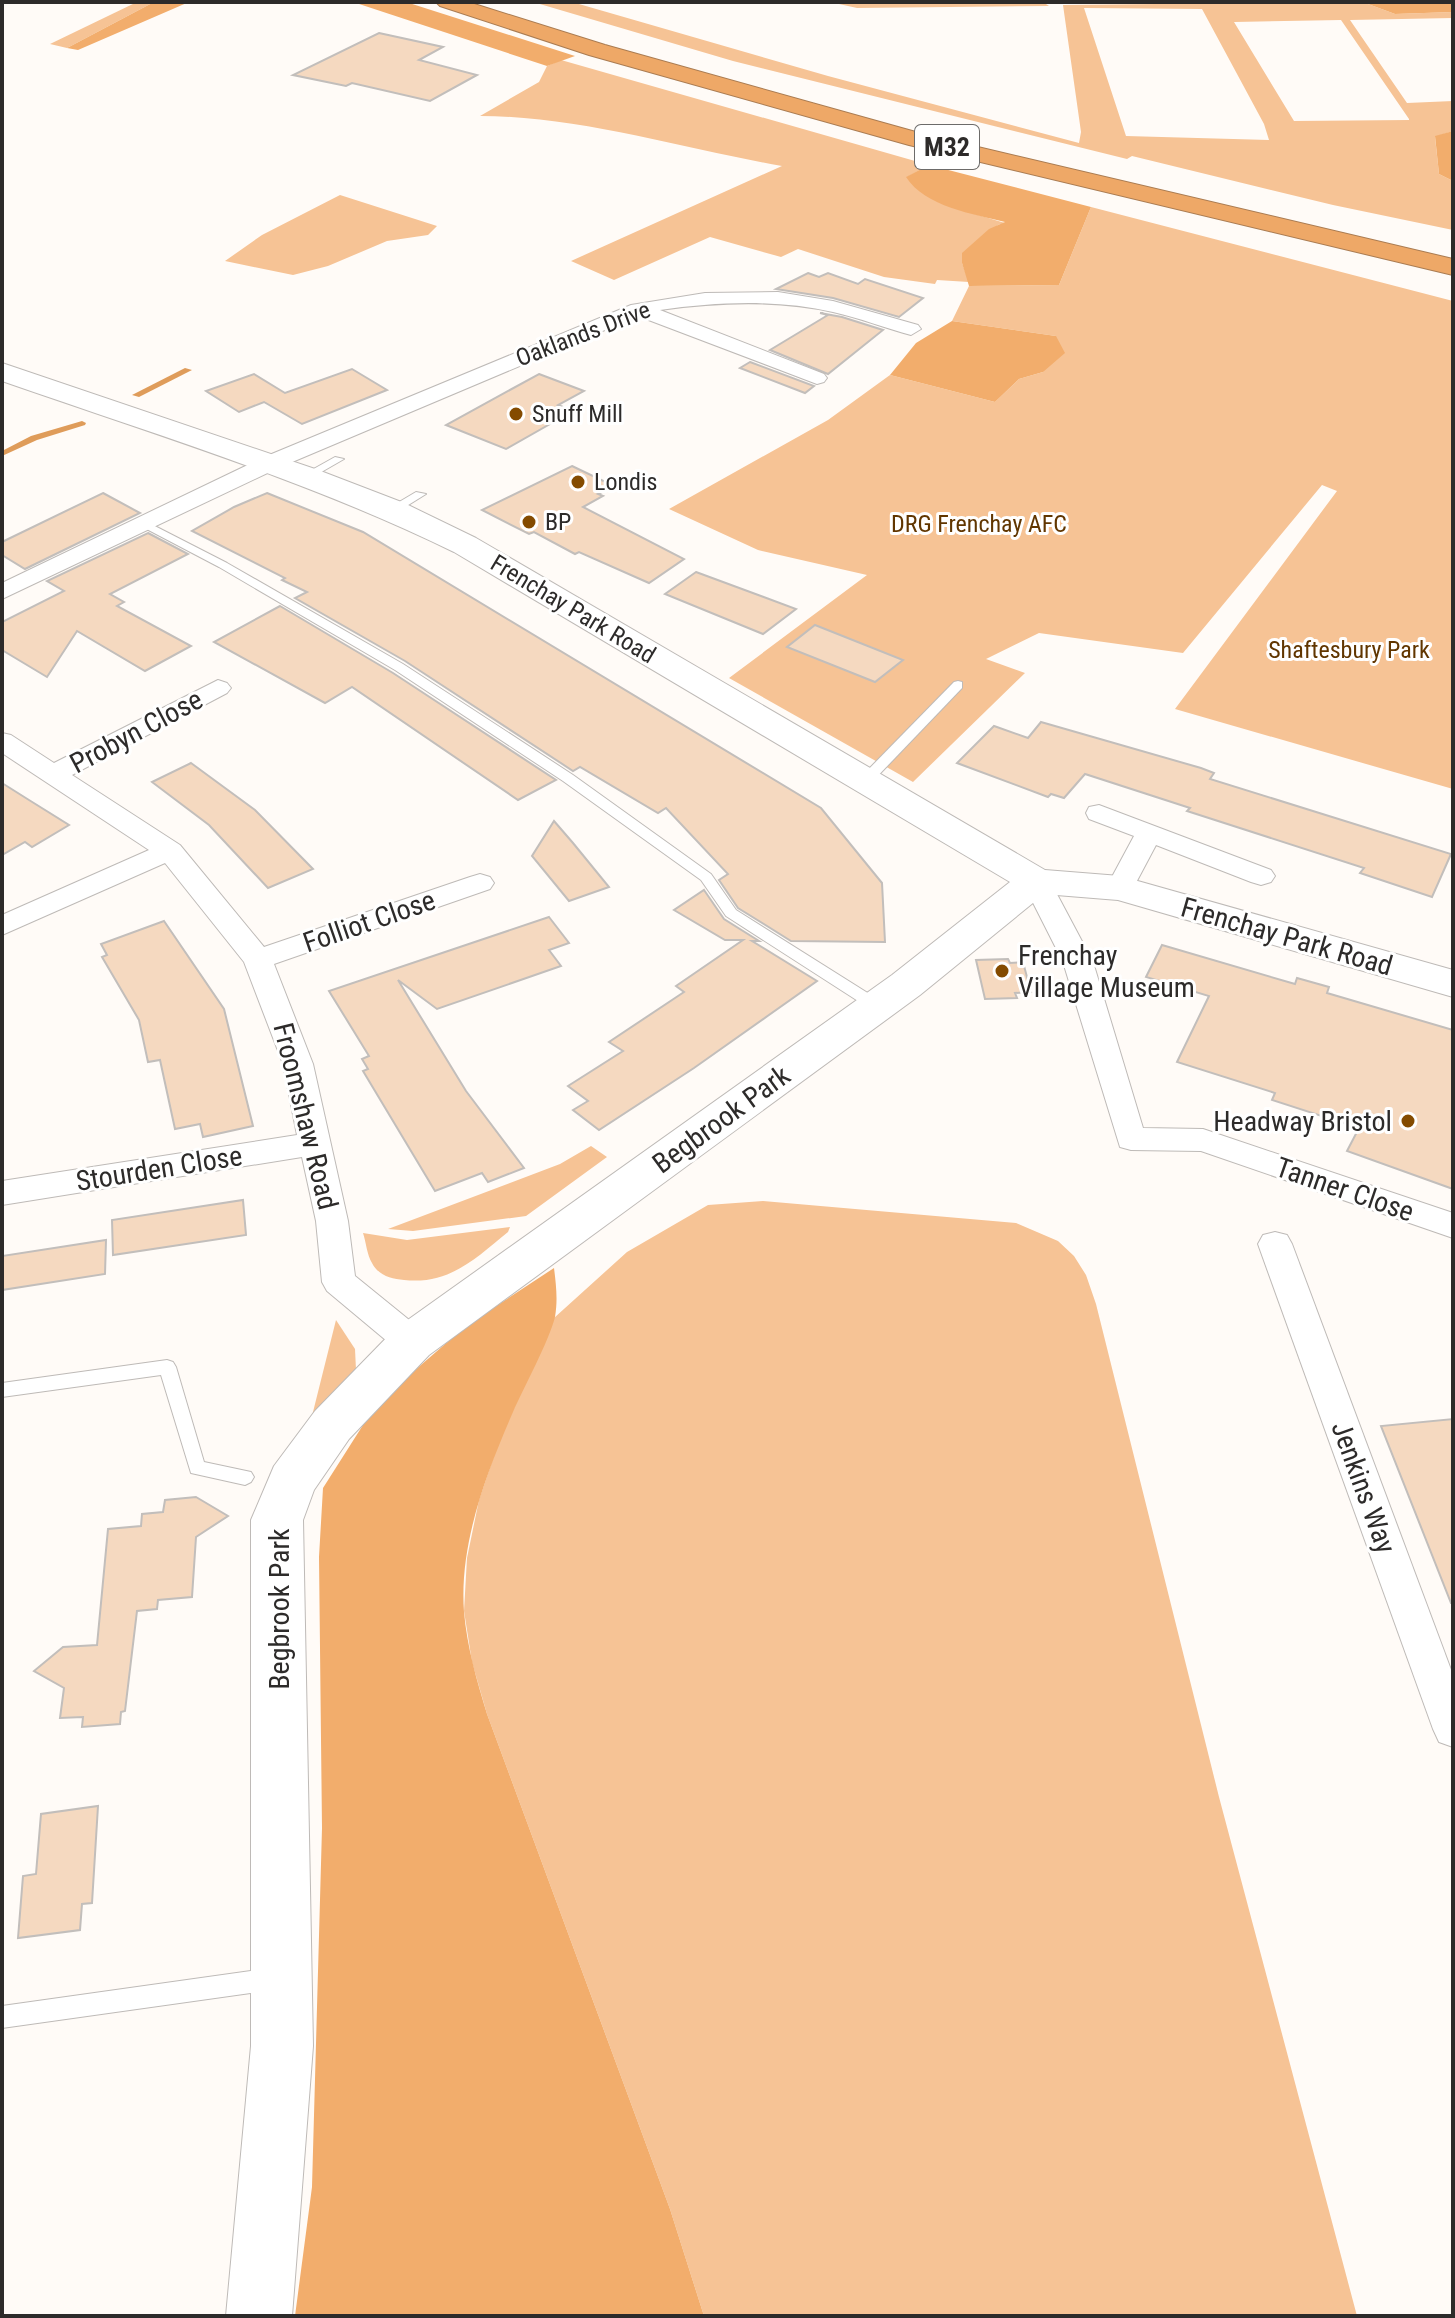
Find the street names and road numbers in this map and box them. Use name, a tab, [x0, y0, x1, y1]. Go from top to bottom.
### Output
road number: M32	[915, 125, 979, 169]
street label: Oaklands Drive	[512, 296, 654, 372]
street label: Frenchay Park Road	[486, 549, 660, 669]
street label: Probyn Close	[64, 683, 208, 780]
street label: Folliot Close	[299, 883, 440, 959]
street label: Frenchay Park Road	[1177, 891, 1396, 982]
street label: Froomshaw Road	[266, 1019, 345, 1213]
street label: Begbrook Park	[646, 1058, 797, 1180]
street label: Stourden Close	[74, 1139, 244, 1198]
street label: Tanner Close	[1271, 1150, 1418, 1228]
street label: Jenkins Way	[1324, 1417, 1403, 1558]
street label: Begbrook Park	[263, 1528, 296, 1690]

